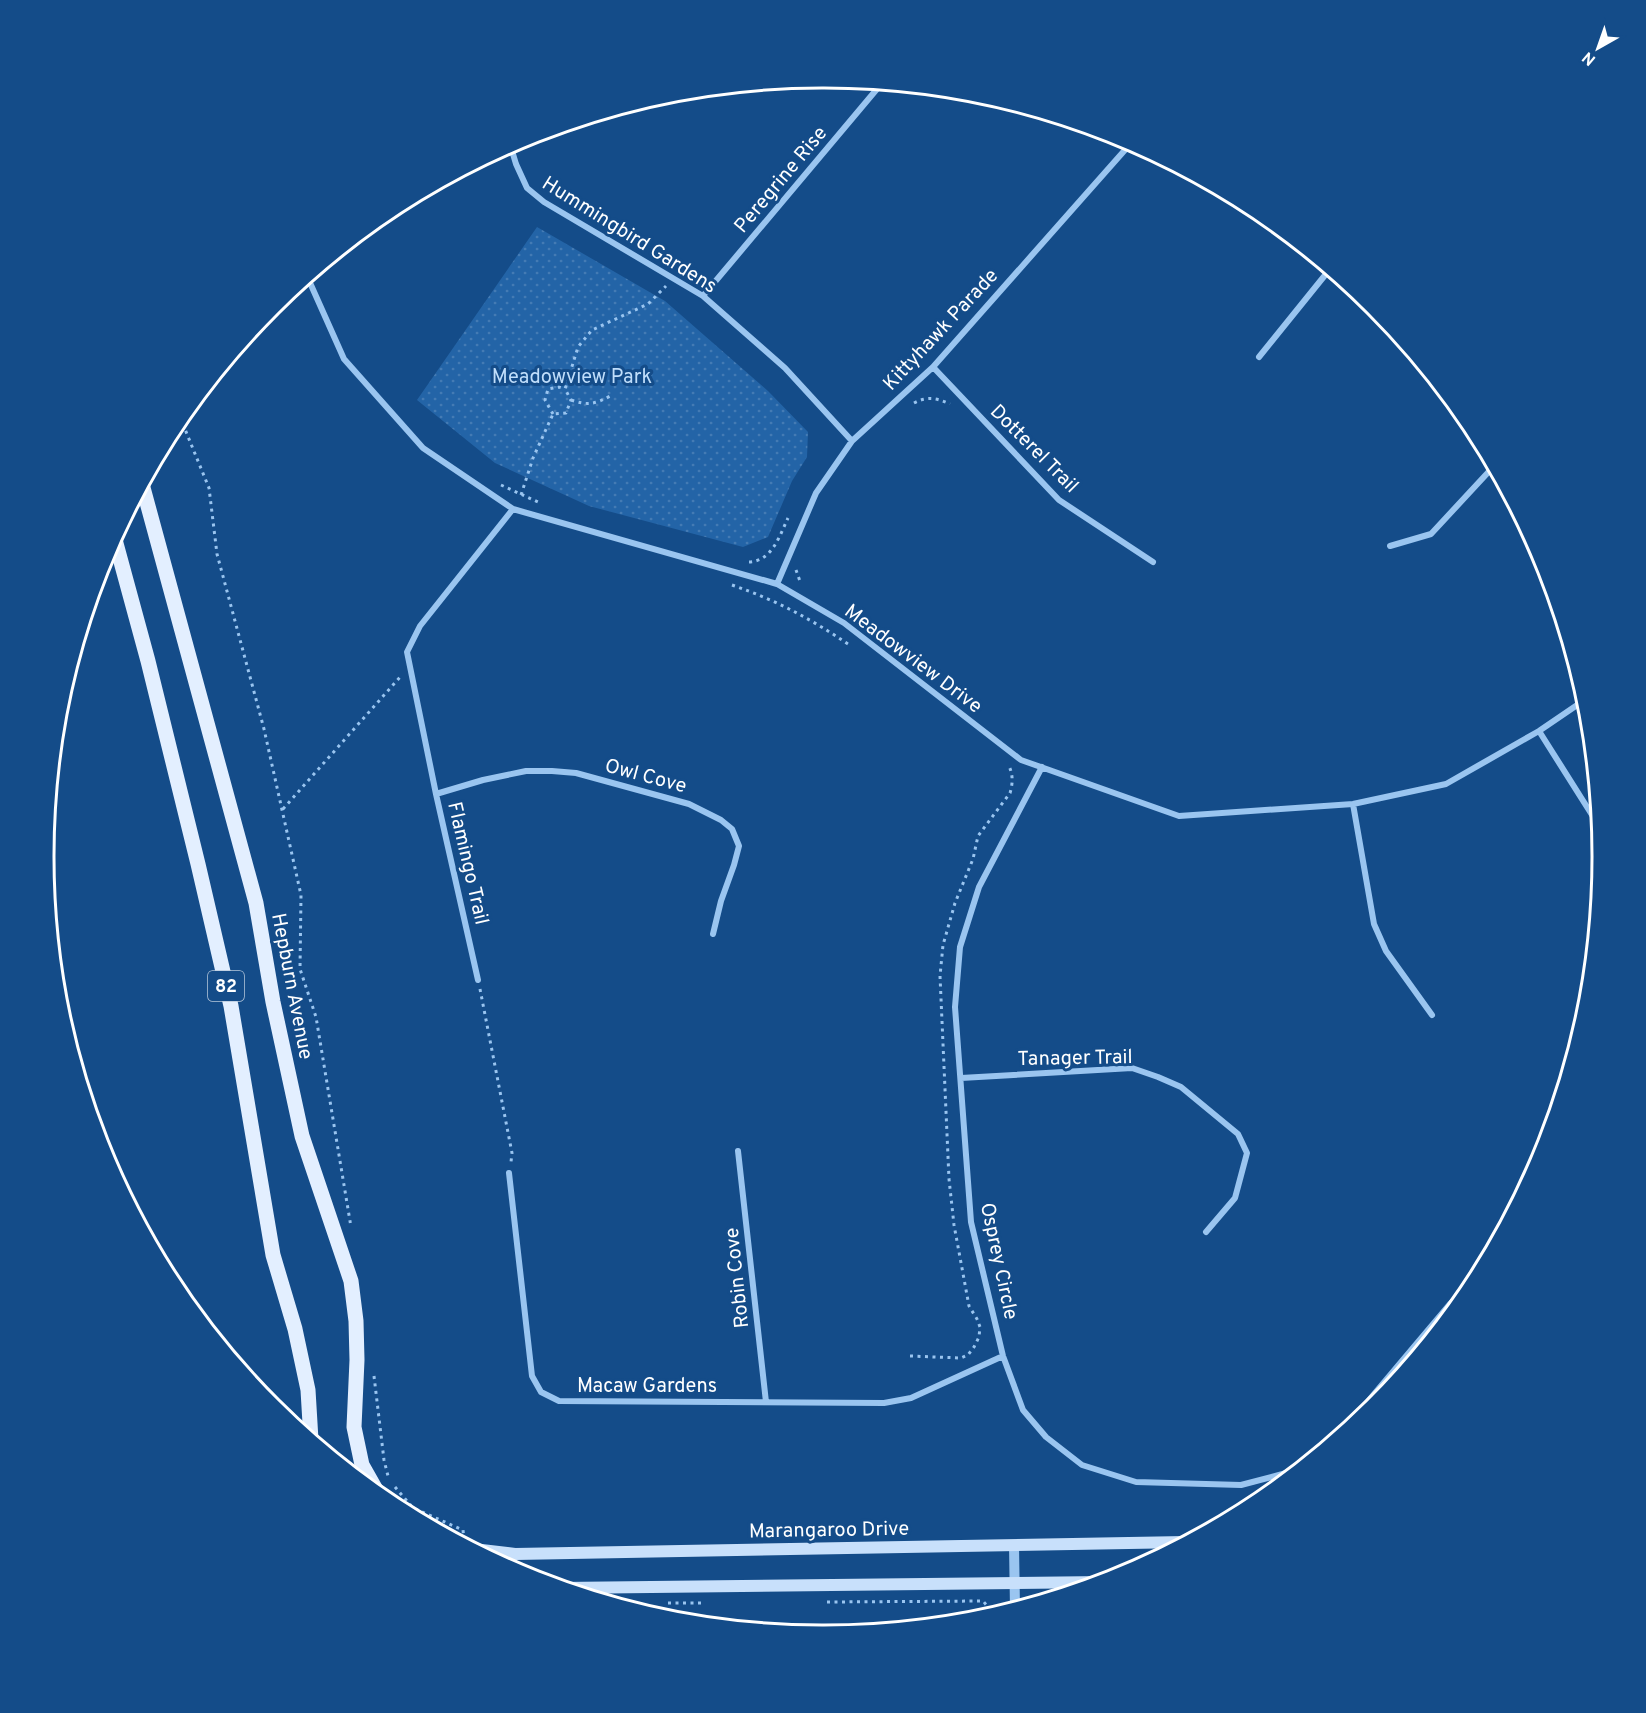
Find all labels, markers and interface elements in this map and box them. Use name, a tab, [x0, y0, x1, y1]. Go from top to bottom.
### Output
north arrow	[1568, 18, 1628, 78]
text: N	[1579, 47, 1600, 69]
street label: Peregrine Rise	[729, 122, 834, 239]
street label: Hummingbird Gardens	[537, 171, 721, 300]
street label: Kittyhawk Parade	[878, 264, 1005, 397]
park label: Meadowview Park	[492, 365, 652, 391]
street label: Dotterel Trail	[984, 399, 1084, 499]
street label: Meadowview Drive	[839, 599, 987, 720]
street label: Owl Cove	[602, 754, 689, 800]
street label: Flamingo Trail	[440, 800, 494, 927]
street label: Hepburn Avenue	[264, 911, 318, 1062]
road number: 82	[208, 971, 244, 1001]
street label: Tanager Trail	[1017, 1045, 1133, 1073]
street label: Osprey Circle	[973, 1201, 1023, 1322]
street label: Robin Cove	[720, 1226, 756, 1329]
street label: Macaw Gardens	[577, 1374, 717, 1400]
street label: Marangaroo Drive	[749, 1517, 909, 1545]

